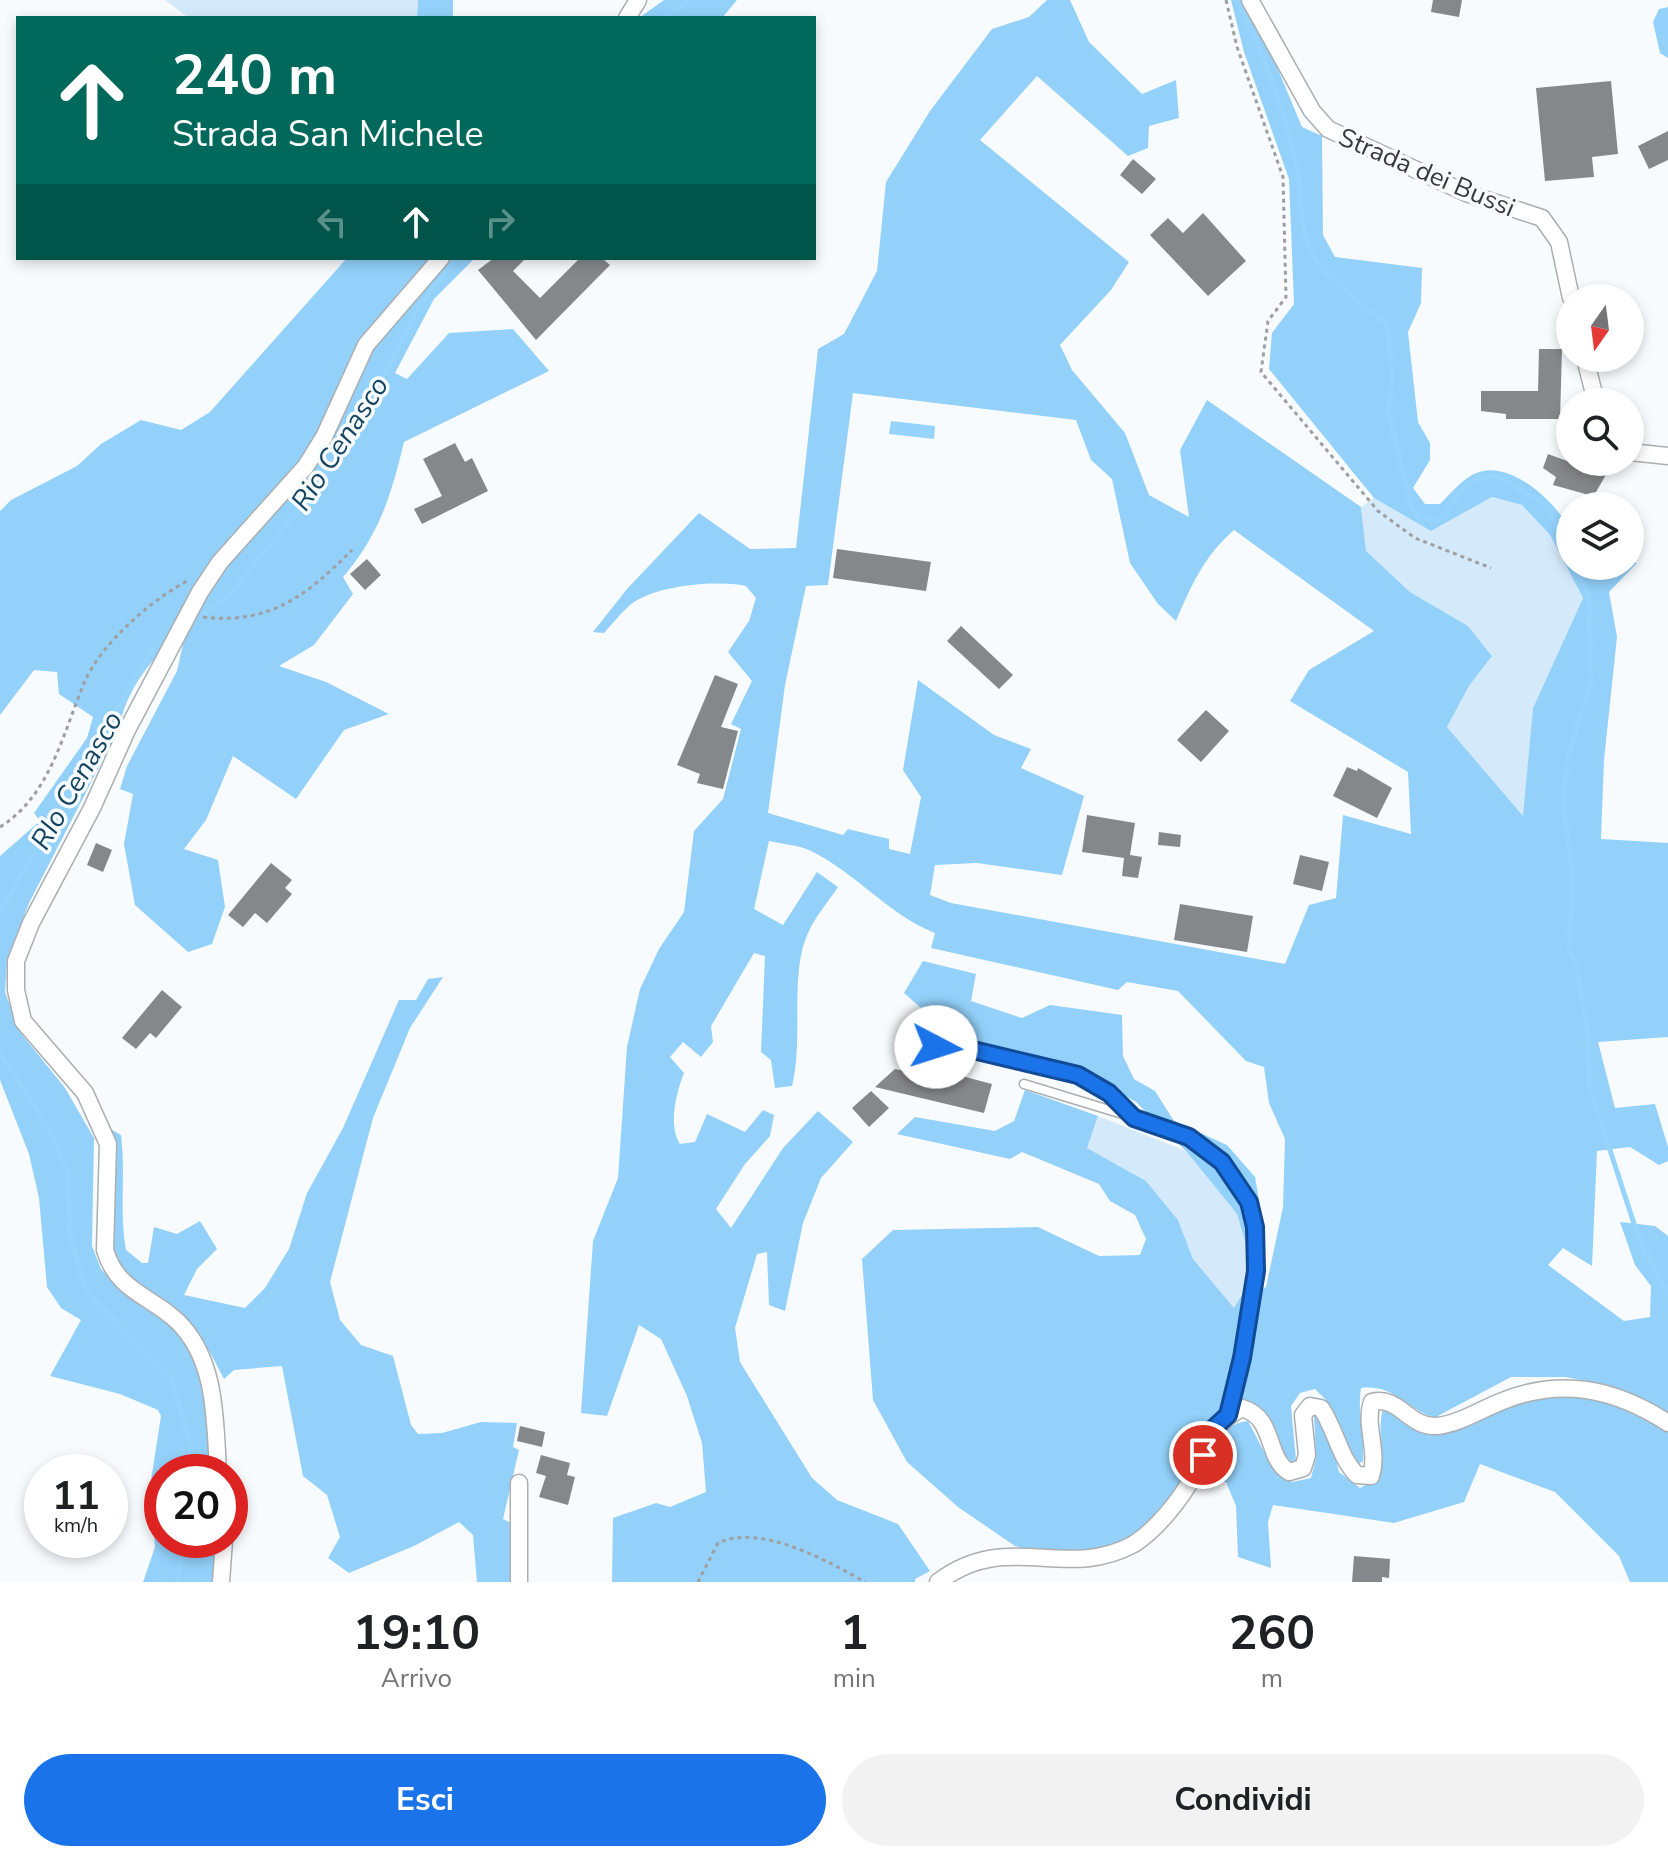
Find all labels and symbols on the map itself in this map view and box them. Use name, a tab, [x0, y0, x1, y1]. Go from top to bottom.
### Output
street label: Strada dei Bussi	[1333, 120, 1520, 225]
north arrow	[1556, 284, 1644, 372]
water label: Rio Cenasco	[282, 369, 397, 518]
water label: RIo Cenasco	[22, 704, 132, 857]
position arrow	[894, 1005, 978, 1089]
pin	[1169, 1421, 1237, 1489]
speed limit sign: 20	[144, 1454, 248, 1558]

